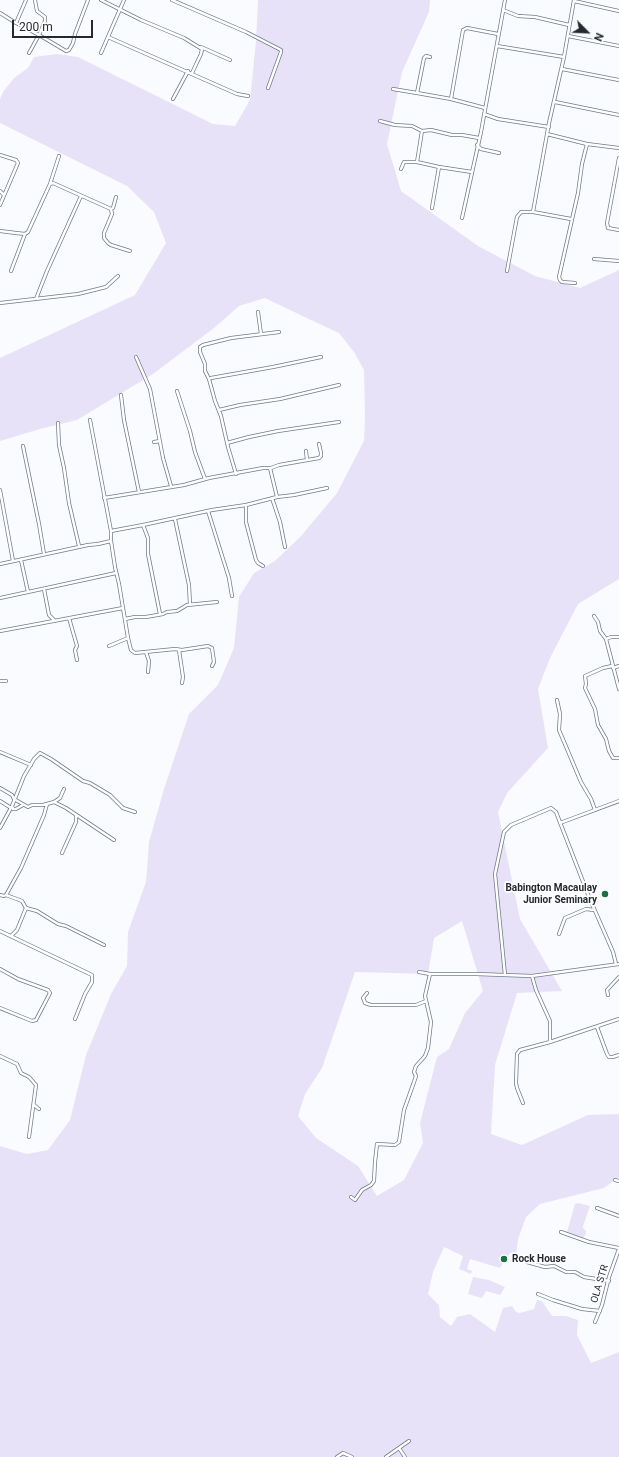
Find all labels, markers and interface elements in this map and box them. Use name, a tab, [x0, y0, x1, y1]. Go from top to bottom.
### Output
scale bar	[14, 12, 95, 38]
north arrow	[567, 12, 607, 52]
text: 200 m	[19, 20, 53, 34]
text: N	[591, 31, 606, 43]
place label: Babington Macaulay Junior Seminary	[505, 882, 597, 906]
marker: Babington Macaulay Junior Seminary	[600, 889, 610, 899]
place label: Rock House	[512, 1253, 566, 1265]
marker: Rock House	[499, 1254, 509, 1264]
street label: OLA STR	[588, 1263, 612, 1305]

